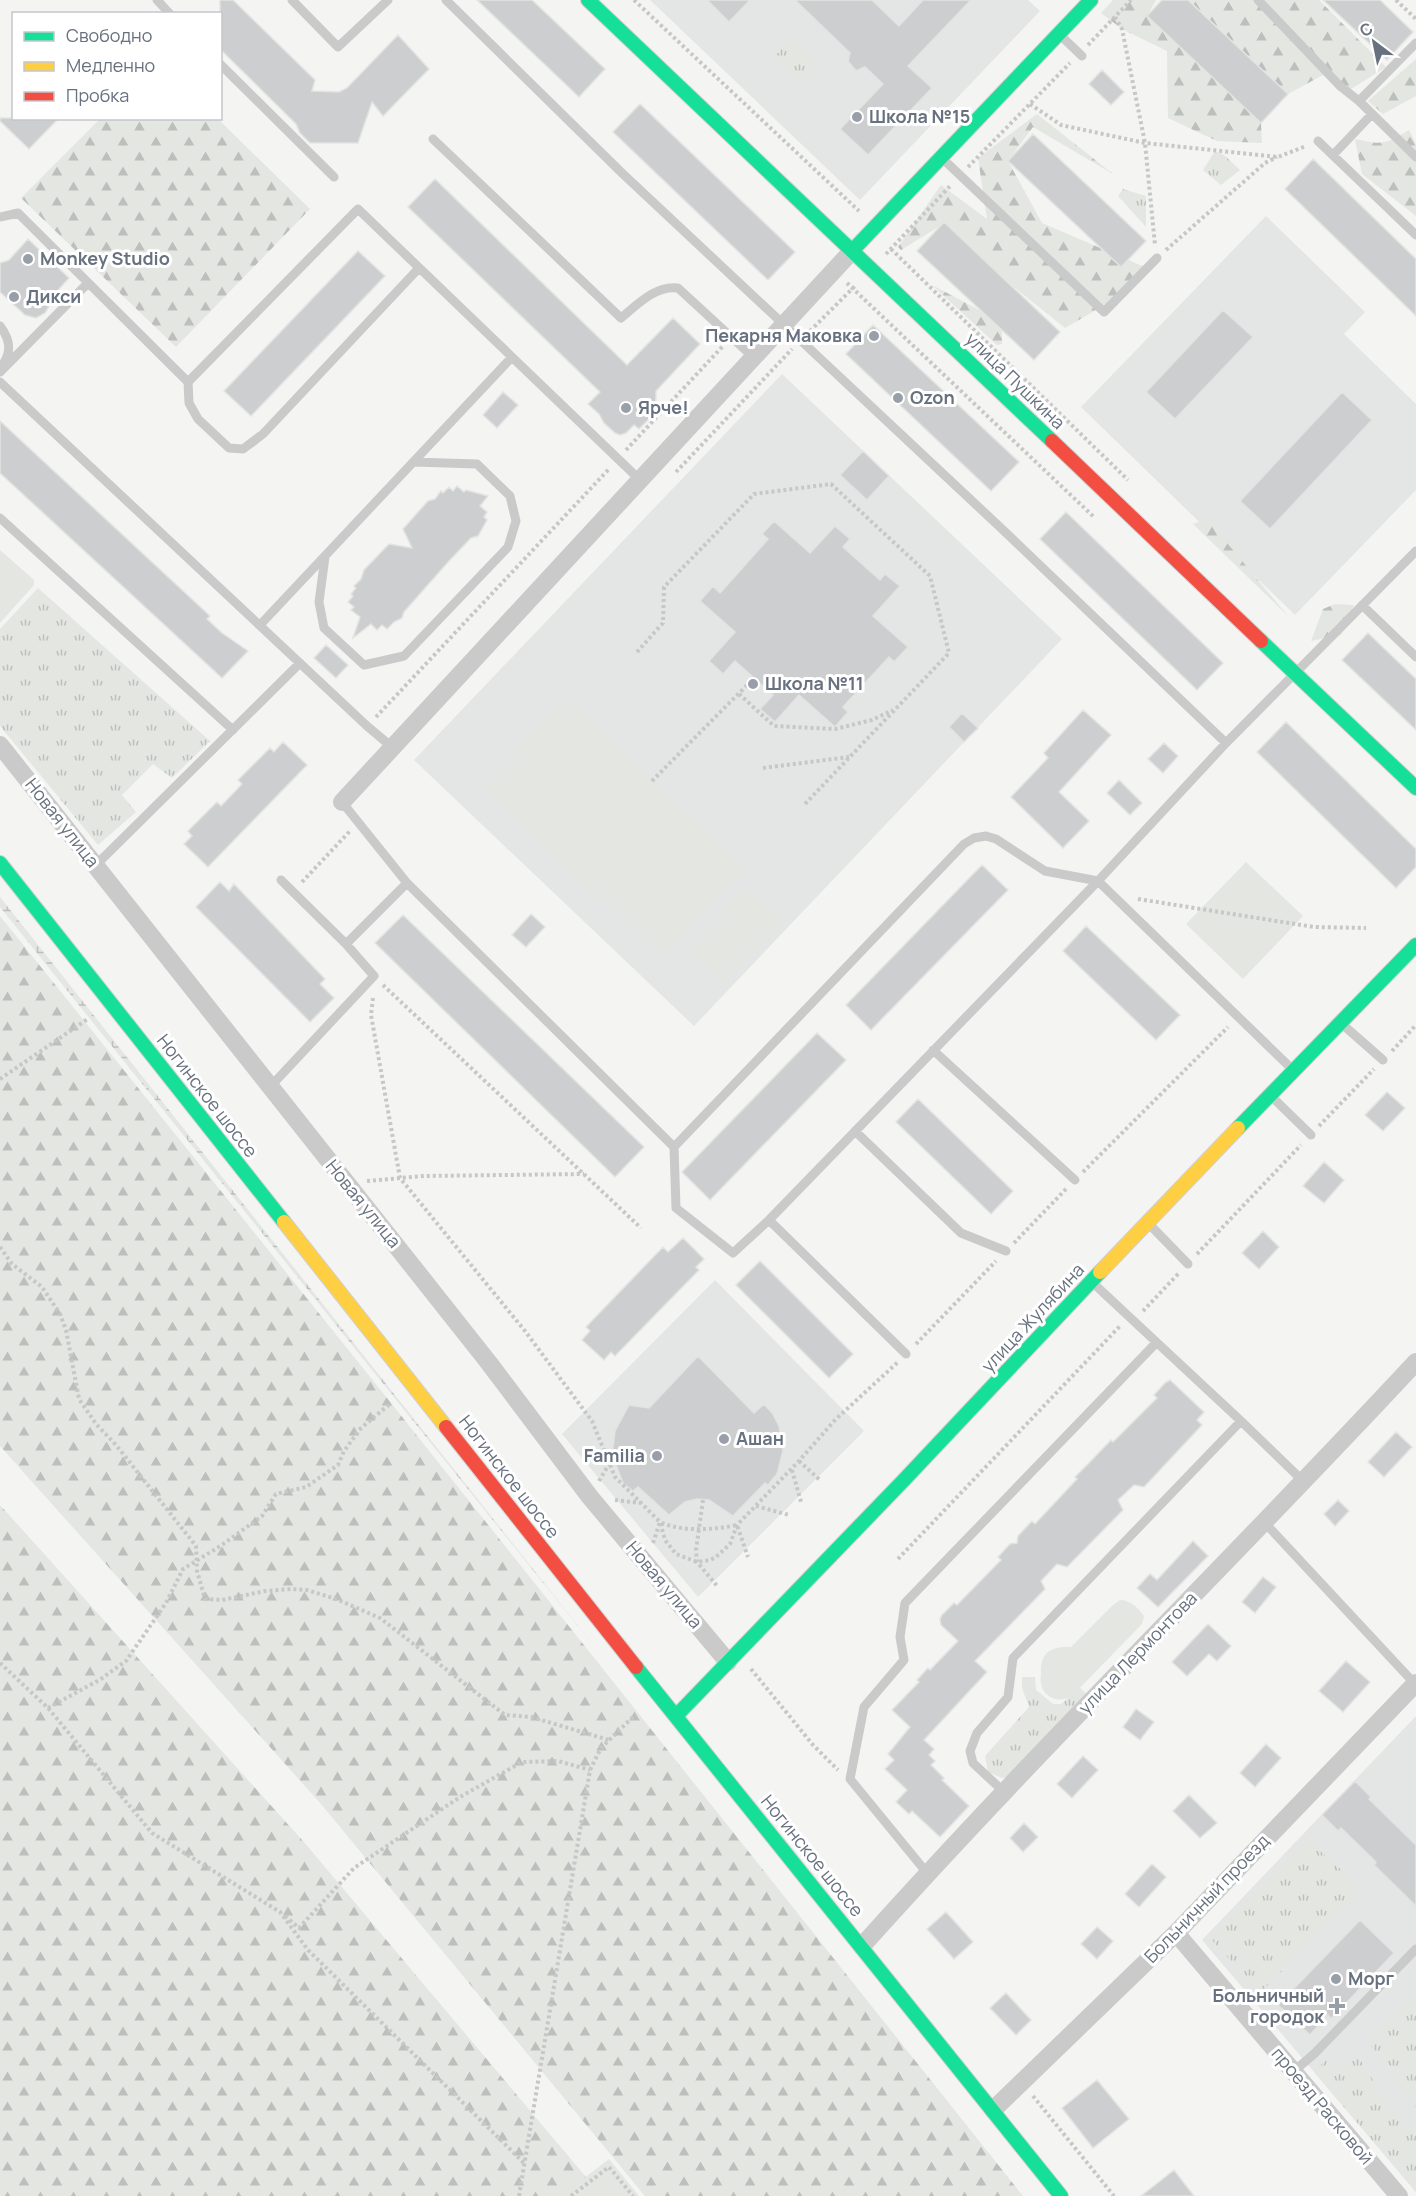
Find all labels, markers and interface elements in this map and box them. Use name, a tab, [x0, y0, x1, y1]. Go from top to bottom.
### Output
legend	[12, 12, 222, 120]
north arrow	[1344, 12, 1404, 72]
text: С	[1355, 17, 1377, 42]
text: Свободно	[66, 23, 152, 47]
text: Медленно	[66, 53, 155, 77]
text: Пробка	[66, 83, 129, 107]
place label: Школа №15	[869, 104, 970, 128]
marker: Школа №15	[850, 110, 864, 124]
place label: Monkey Studio	[40, 246, 170, 270]
marker: Monkey Studio	[21, 252, 35, 266]
place label: Дикси	[26, 284, 81, 308]
marker: Дикси	[7, 290, 21, 304]
place label: Пекарня Маковка	[705, 323, 862, 347]
street label: улица Пушкина	[961, 327, 1071, 434]
marker: Пекарня Маковка	[867, 329, 881, 343]
place label: Ozon	[910, 385, 955, 409]
marker: Ozon	[891, 391, 905, 405]
place label: Ярче!	[638, 395, 689, 419]
marker: Ярче!	[619, 401, 633, 415]
place label: Школа №11	[765, 671, 864, 695]
marker: Школа №11	[746, 677, 760, 691]
street label: Новая улица	[20, 773, 105, 872]
street label: Ногинское шоссе	[152, 1029, 263, 1162]
street label: Новая улица	[321, 1154, 407, 1253]
street label: улица Жулябина	[976, 1258, 1089, 1377]
street label: Ногинское шоссе	[454, 1410, 565, 1543]
place label: Ашан	[736, 1426, 784, 1450]
marker: Ашан	[717, 1432, 731, 1446]
place label: Familia	[584, 1443, 645, 1467]
marker: Familia	[650, 1449, 664, 1463]
street label: Новая улица	[621, 1536, 708, 1633]
street label: улица Лермонтова	[1073, 1586, 1202, 1719]
street label: Ногинское шоссе	[756, 1789, 869, 1921]
street label: Больничный проезд	[1139, 1829, 1274, 1968]
place label: Морг	[1348, 1966, 1395, 1990]
marker: Морг	[1329, 1972, 1343, 1986]
place label: Больничный городок	[1213, 1983, 1325, 2028]
marker: Больничный городок	[1328, 1997, 1346, 2015]
street label: проезд Расковой	[1267, 2042, 1379, 2169]

